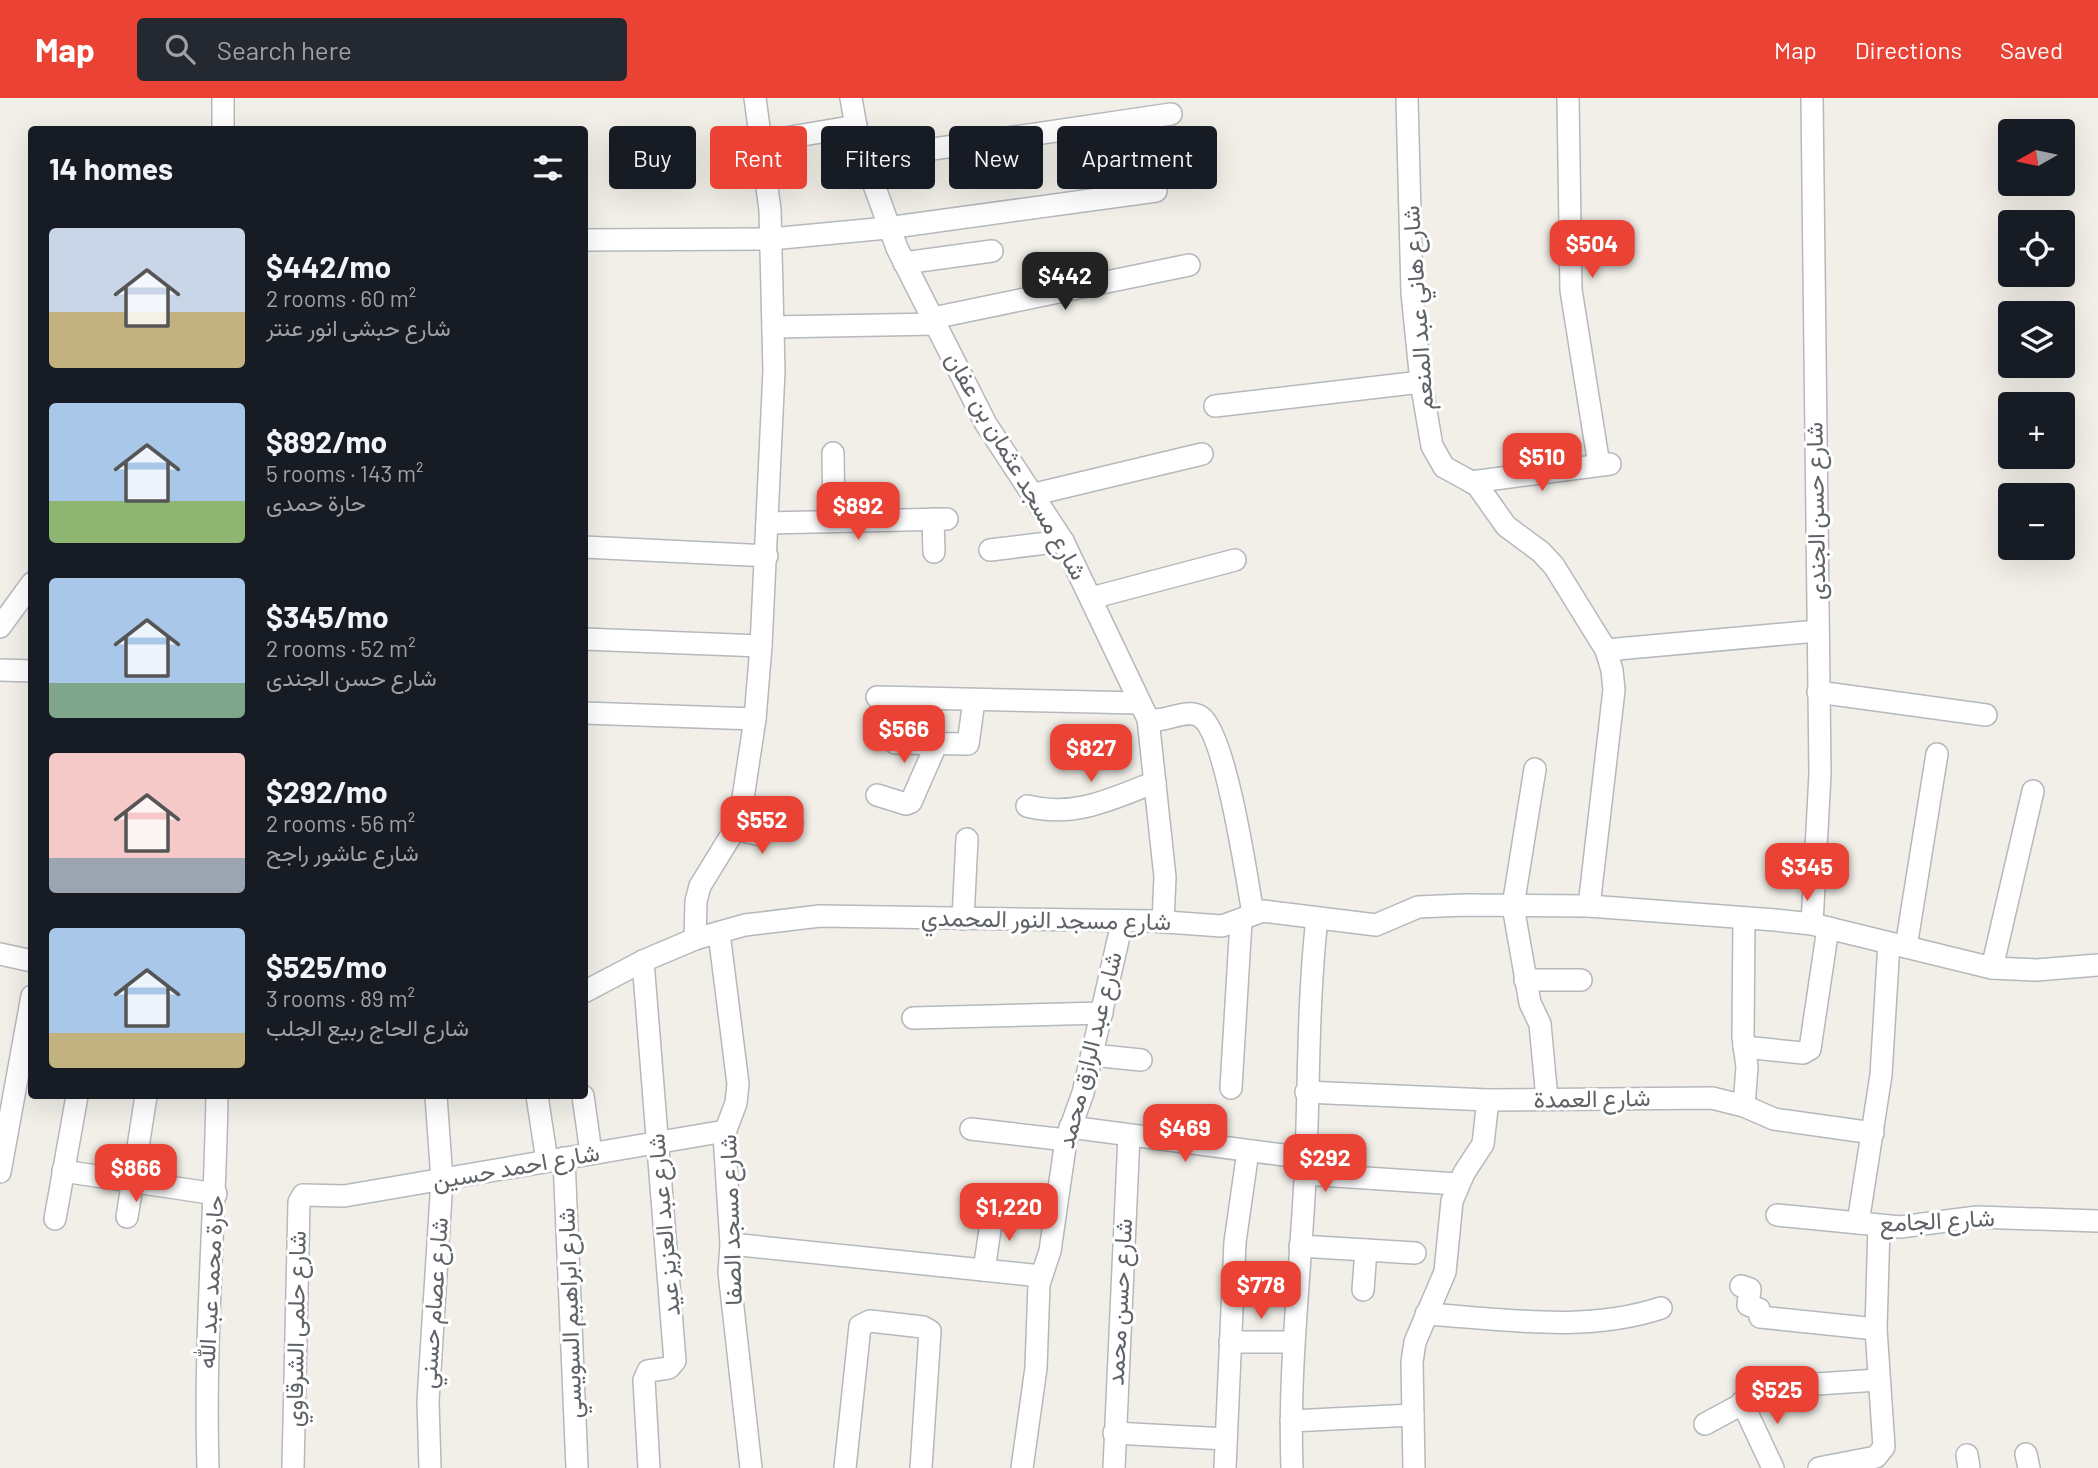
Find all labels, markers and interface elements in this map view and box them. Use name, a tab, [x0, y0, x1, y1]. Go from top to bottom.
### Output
search box	[137, 18, 627, 81]
text: Map	[35, 29, 95, 69]
icon: search	[161, 30, 199, 68]
text: Search here	[217, 34, 352, 65]
text: Map	[1774, 35, 1817, 64]
text: Directions	[1855, 35, 1962, 64]
text: Saved	[2000, 35, 2063, 64]
north arrow	[1998, 119, 2076, 196]
map controls	[1998, 119, 2075, 560]
chip: Buy	[609, 126, 696, 189]
chip: Rent	[710, 126, 807, 189]
chip: Filters	[821, 126, 935, 189]
chip: New	[949, 126, 1043, 189]
chip: Apartment	[1057, 126, 1217, 189]
icon: filters	[529, 149, 567, 187]
text: 14 homes	[49, 150, 173, 186]
street label: شارع هاني عبد المنعم	[1395, 204, 1444, 411]
button: locate	[1998, 210, 2075, 287]
pin: $504	[1551, 220, 1633, 280]
text: $504	[1566, 229, 1618, 257]
text: $442/mo	[266, 248, 391, 284]
pin: $442	[1024, 252, 1106, 312]
icon: home	[105, 256, 189, 340]
text: $442	[1038, 261, 1092, 289]
text: 2 rooms · 60 m²	[266, 284, 416, 312]
button: layers	[1998, 301, 2075, 378]
text: شارع حبشى انور عنتر	[266, 313, 451, 341]
street label: شارع مسجد عثمان بن عفان	[938, 346, 1094, 586]
button: +	[1998, 392, 2075, 469]
street label: شارع حسن الجندى	[1798, 422, 1834, 600]
text: $892/mo	[266, 423, 387, 459]
icon: home	[105, 431, 189, 515]
pin: $510	[1501, 434, 1583, 493]
text: $510	[1519, 442, 1565, 470]
text: 5 rooms · 143 m²	[266, 459, 424, 487]
pin: $892	[817, 482, 899, 542]
button: −	[1998, 483, 2075, 560]
text: حارة حمدى	[266, 488, 366, 516]
text: $892	[833, 491, 883, 519]
text: $345/mo	[266, 598, 389, 634]
icon: home	[105, 606, 189, 690]
text: 2 rooms · 52 m²	[266, 634, 416, 662]
text: شارع حسن الجندى	[266, 663, 437, 691]
pin: $566	[863, 706, 945, 765]
text: $566	[879, 714, 929, 742]
pin: $827	[1050, 724, 1132, 784]
text: $827	[1066, 733, 1116, 761]
text: $292/mo	[266, 773, 388, 809]
icon: home	[105, 781, 189, 865]
pin: $552	[721, 796, 803, 856]
text: $552	[737, 805, 787, 833]
text: 2 rooms · 56 m²	[266, 809, 415, 837]
text: شارع عاشور راجح	[266, 838, 419, 866]
pin: $345	[1766, 844, 1848, 903]
text: $345	[1781, 852, 1833, 880]
street label: شارع مسجد النور المحمدي	[921, 902, 1171, 941]
text: $525/mo	[266, 948, 387, 984]
street label: شارع عبد الرازق محمد	[1050, 948, 1130, 1152]
icon: home	[105, 956, 189, 1040]
text: 3 rooms · 89 m²	[266, 984, 415, 1012]
text: شارع الحاج ربيع الجلب	[266, 1013, 469, 1041]
street label: شارع العمدة	[1533, 1082, 1651, 1116]
pin: $469	[1144, 1104, 1226, 1164]
text: $469	[1159, 1113, 1211, 1141]
street label: شارع عبد العزيز عيد	[640, 1132, 688, 1318]
street label: شارع مسجد الصفا	[712, 1134, 750, 1306]
pin: $292	[1284, 1134, 1366, 1194]
street label: شارع احمد حسين	[430, 1137, 602, 1197]
text: $292	[1299, 1143, 1351, 1171]
pin: $866	[95, 1144, 177, 1204]
text: $866	[111, 1153, 161, 1181]
pin: $1,220	[952, 1184, 1066, 1243]
text: $1,220	[976, 1192, 1042, 1220]
street label: حارة محمد عبد الله	[190, 1194, 231, 1370]
street label: شارع الجامع	[1879, 1202, 1996, 1241]
street label: شارع ابراهيم السويسي	[550, 1207, 593, 1419]
street label: شارع عصام حسني	[412, 1216, 459, 1390]
street label: شارع حسن محمد	[1100, 1218, 1140, 1386]
street label: شارع حلمى الشرقاوي	[278, 1230, 317, 1428]
pin: $778	[1220, 1262, 1302, 1321]
text: $778	[1237, 1270, 1285, 1298]
pin: $525	[1736, 1366, 1818, 1426]
text: $525	[1752, 1375, 1802, 1403]

